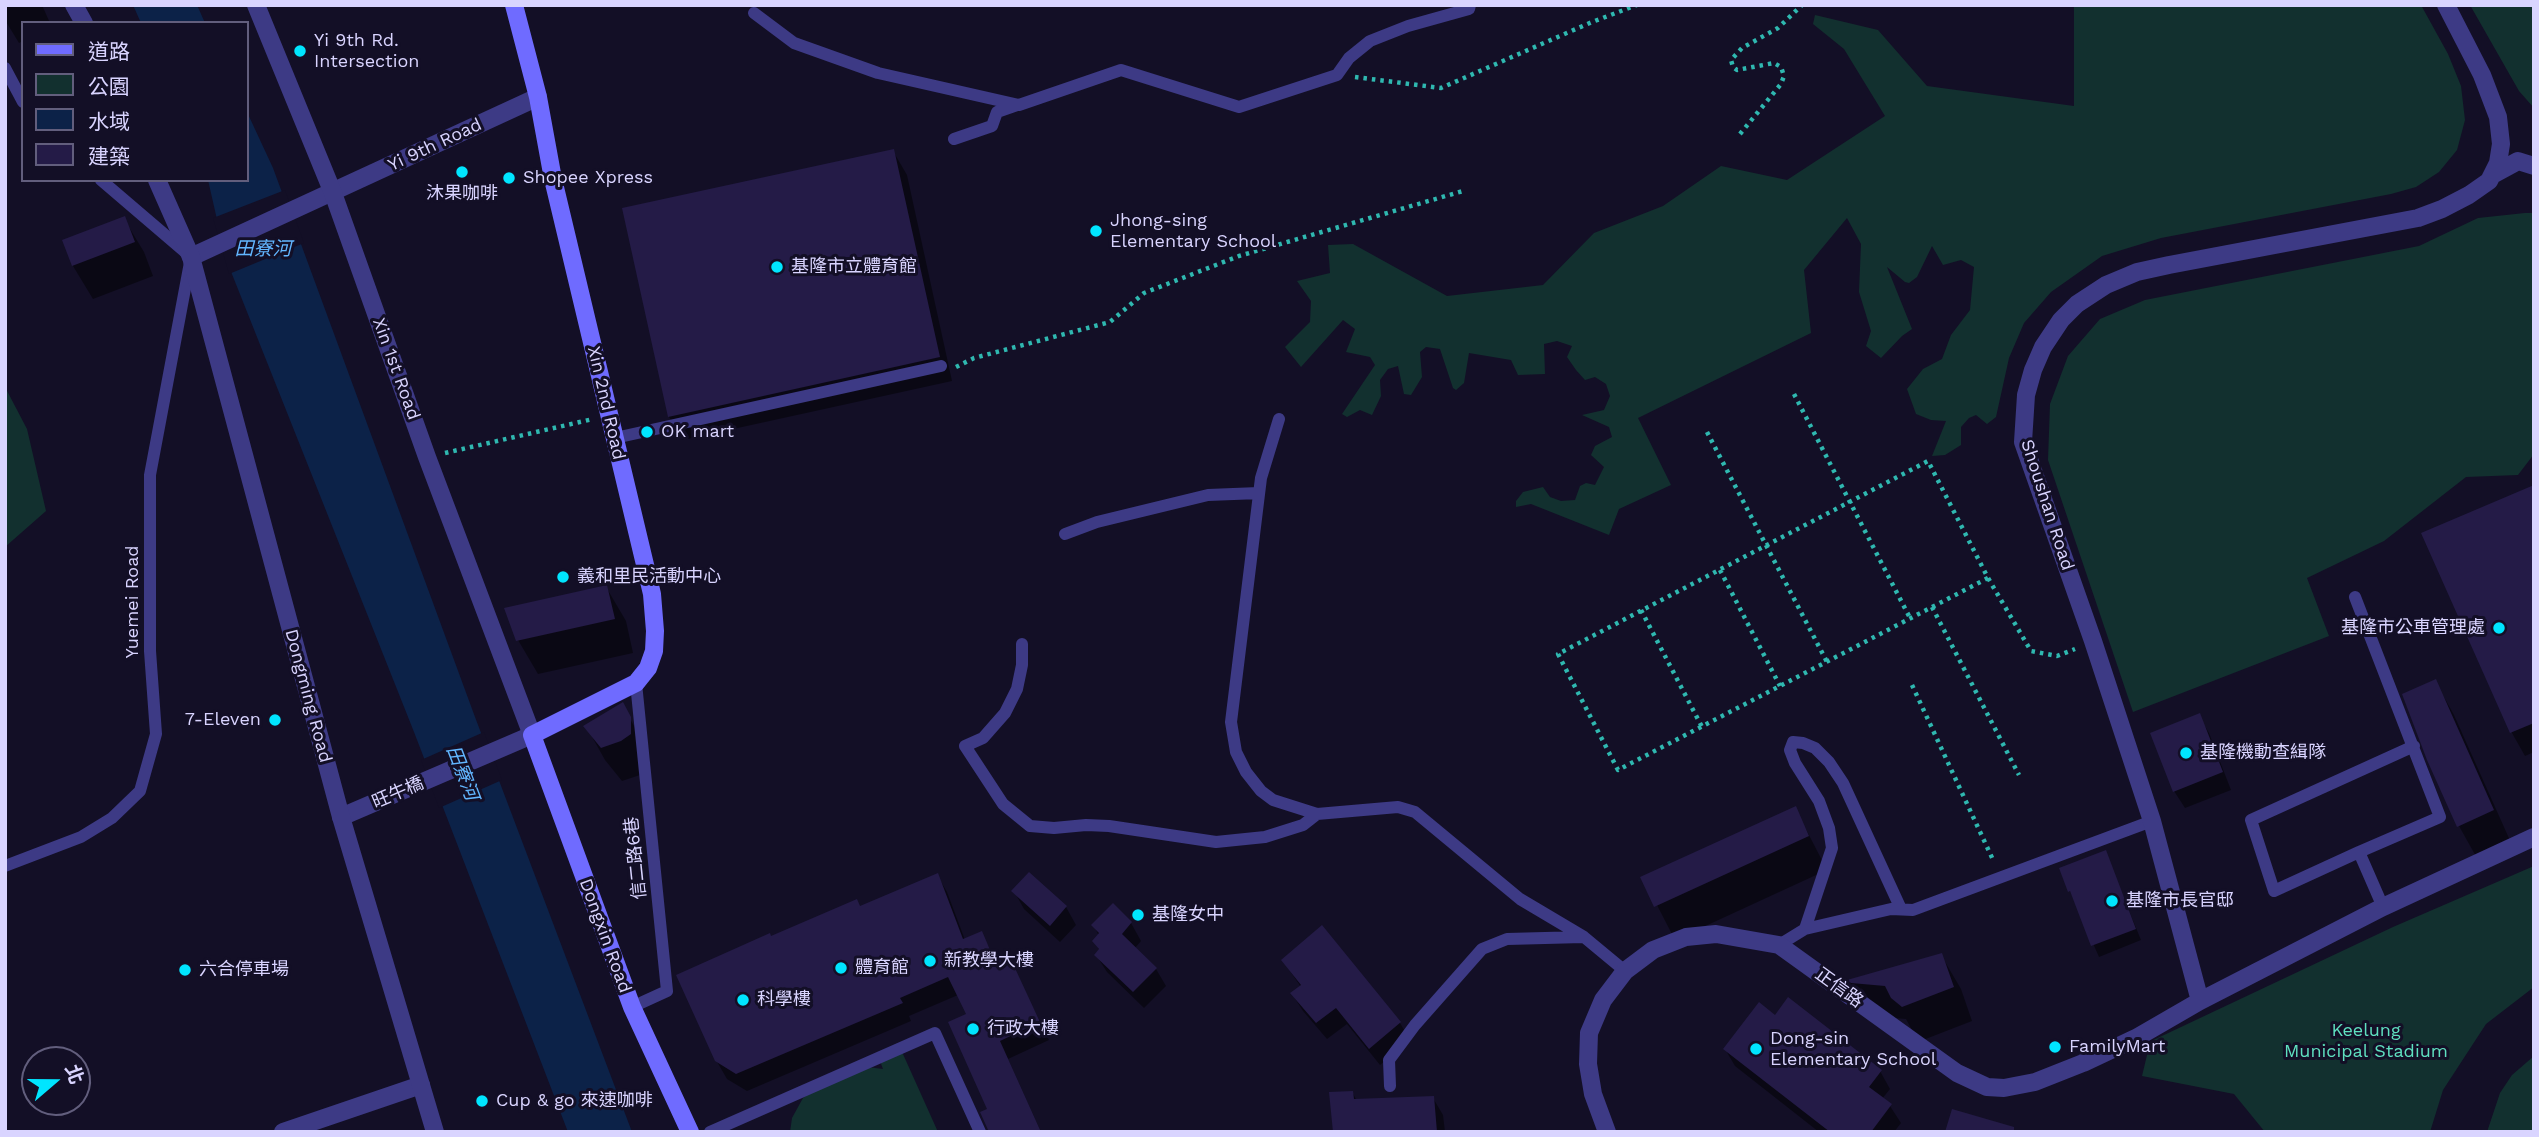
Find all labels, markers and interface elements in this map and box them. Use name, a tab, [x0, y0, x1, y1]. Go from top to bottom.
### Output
legend	[21, 21, 248, 182]
place label: Yi 9th Rd. Intersection	[314, 30, 419, 72]
text: 道路	[88, 39, 130, 64]
marker: Yi 9th Rd. Intersection	[292, 43, 308, 59]
text: 公園	[88, 74, 130, 99]
text: 水域	[88, 109, 130, 134]
street label: Yi 9th Road	[385, 114, 485, 176]
text: 建築	[88, 144, 130, 169]
marker: 沐果咖啡	[454, 164, 470, 180]
place label: Shopee Xpress	[523, 167, 653, 189]
marker: Shopee Xpress	[501, 170, 517, 186]
place label: 沐果咖啡	[426, 183, 498, 205]
place label: Jhong-sing Elementary School	[1110, 210, 1276, 252]
marker: Jhong-sing Elementary School	[1088, 223, 1104, 239]
water label: 田寮河	[235, 238, 291, 260]
place label: 基隆市立體育館	[791, 256, 917, 278]
marker: 基隆市立體育館	[769, 259, 785, 275]
street label: Xin 1st Road	[368, 315, 424, 423]
street label: Xin 2nd Road	[582, 344, 630, 462]
place label: OK mart	[661, 421, 734, 443]
marker: OK mart	[639, 424, 655, 440]
street label: Shoushan Road	[2016, 437, 2078, 573]
street label: Yuemei Road	[122, 545, 144, 659]
place label: 義和里民活動中心	[577, 566, 721, 588]
marker: 義和里民活動中心	[555, 569, 571, 585]
place label: 基隆市公車管理處	[2341, 617, 2485, 639]
marker: 基隆市公車管理處	[2491, 620, 2507, 636]
street label: Dongming Road	[280, 627, 336, 765]
place label: 7-Eleven	[185, 709, 261, 731]
marker: 7-Eleven	[267, 712, 283, 728]
water label: 田寮河	[441, 742, 483, 804]
place label: 基隆機動查緝隊	[2200, 742, 2326, 764]
marker: 基隆機動查緝隊	[2178, 745, 2194, 761]
street label: 旺牛橋	[369, 773, 427, 813]
street label: 信二路6巷	[621, 816, 651, 900]
street label: Dongxin Road	[574, 876, 636, 996]
place label: 基隆市長官邸	[2126, 890, 2234, 912]
marker: 基隆市長官邸	[2104, 893, 2120, 909]
place label: 基隆女中	[1152, 904, 1224, 926]
marker: 基隆女中	[1130, 907, 1146, 923]
place label: 新教學大樓	[944, 950, 1034, 972]
marker: 新教學大樓	[922, 953, 938, 969]
place label: 體育館	[855, 957, 909, 979]
place label: 六合停車場	[199, 959, 289, 981]
marker: 體育館	[833, 960, 849, 976]
marker: 六合停車場	[177, 962, 193, 978]
street label: 正信路	[1811, 963, 1867, 1013]
place label: 科學樓	[757, 989, 811, 1011]
marker: 科學樓	[735, 992, 751, 1008]
place label: 行政大樓	[987, 1018, 1059, 1040]
park label: Keelung Municipal Stadium	[2284, 1020, 2448, 1062]
marker: 行政大樓	[965, 1021, 981, 1037]
place label: Dong-sin Elementary School	[1770, 1028, 1936, 1070]
place label: FamilyMart	[2069, 1036, 2165, 1058]
marker: FamilyMart	[2047, 1039, 2063, 1055]
marker: Dong-sin Elementary School	[1748, 1041, 1764, 1057]
north arrow	[21, 1046, 91, 1116]
text: 北	[60, 1061, 88, 1087]
place label: Cup & go 來速咖啡	[496, 1090, 653, 1112]
marker: Cup & go 來速咖啡	[474, 1093, 490, 1109]

